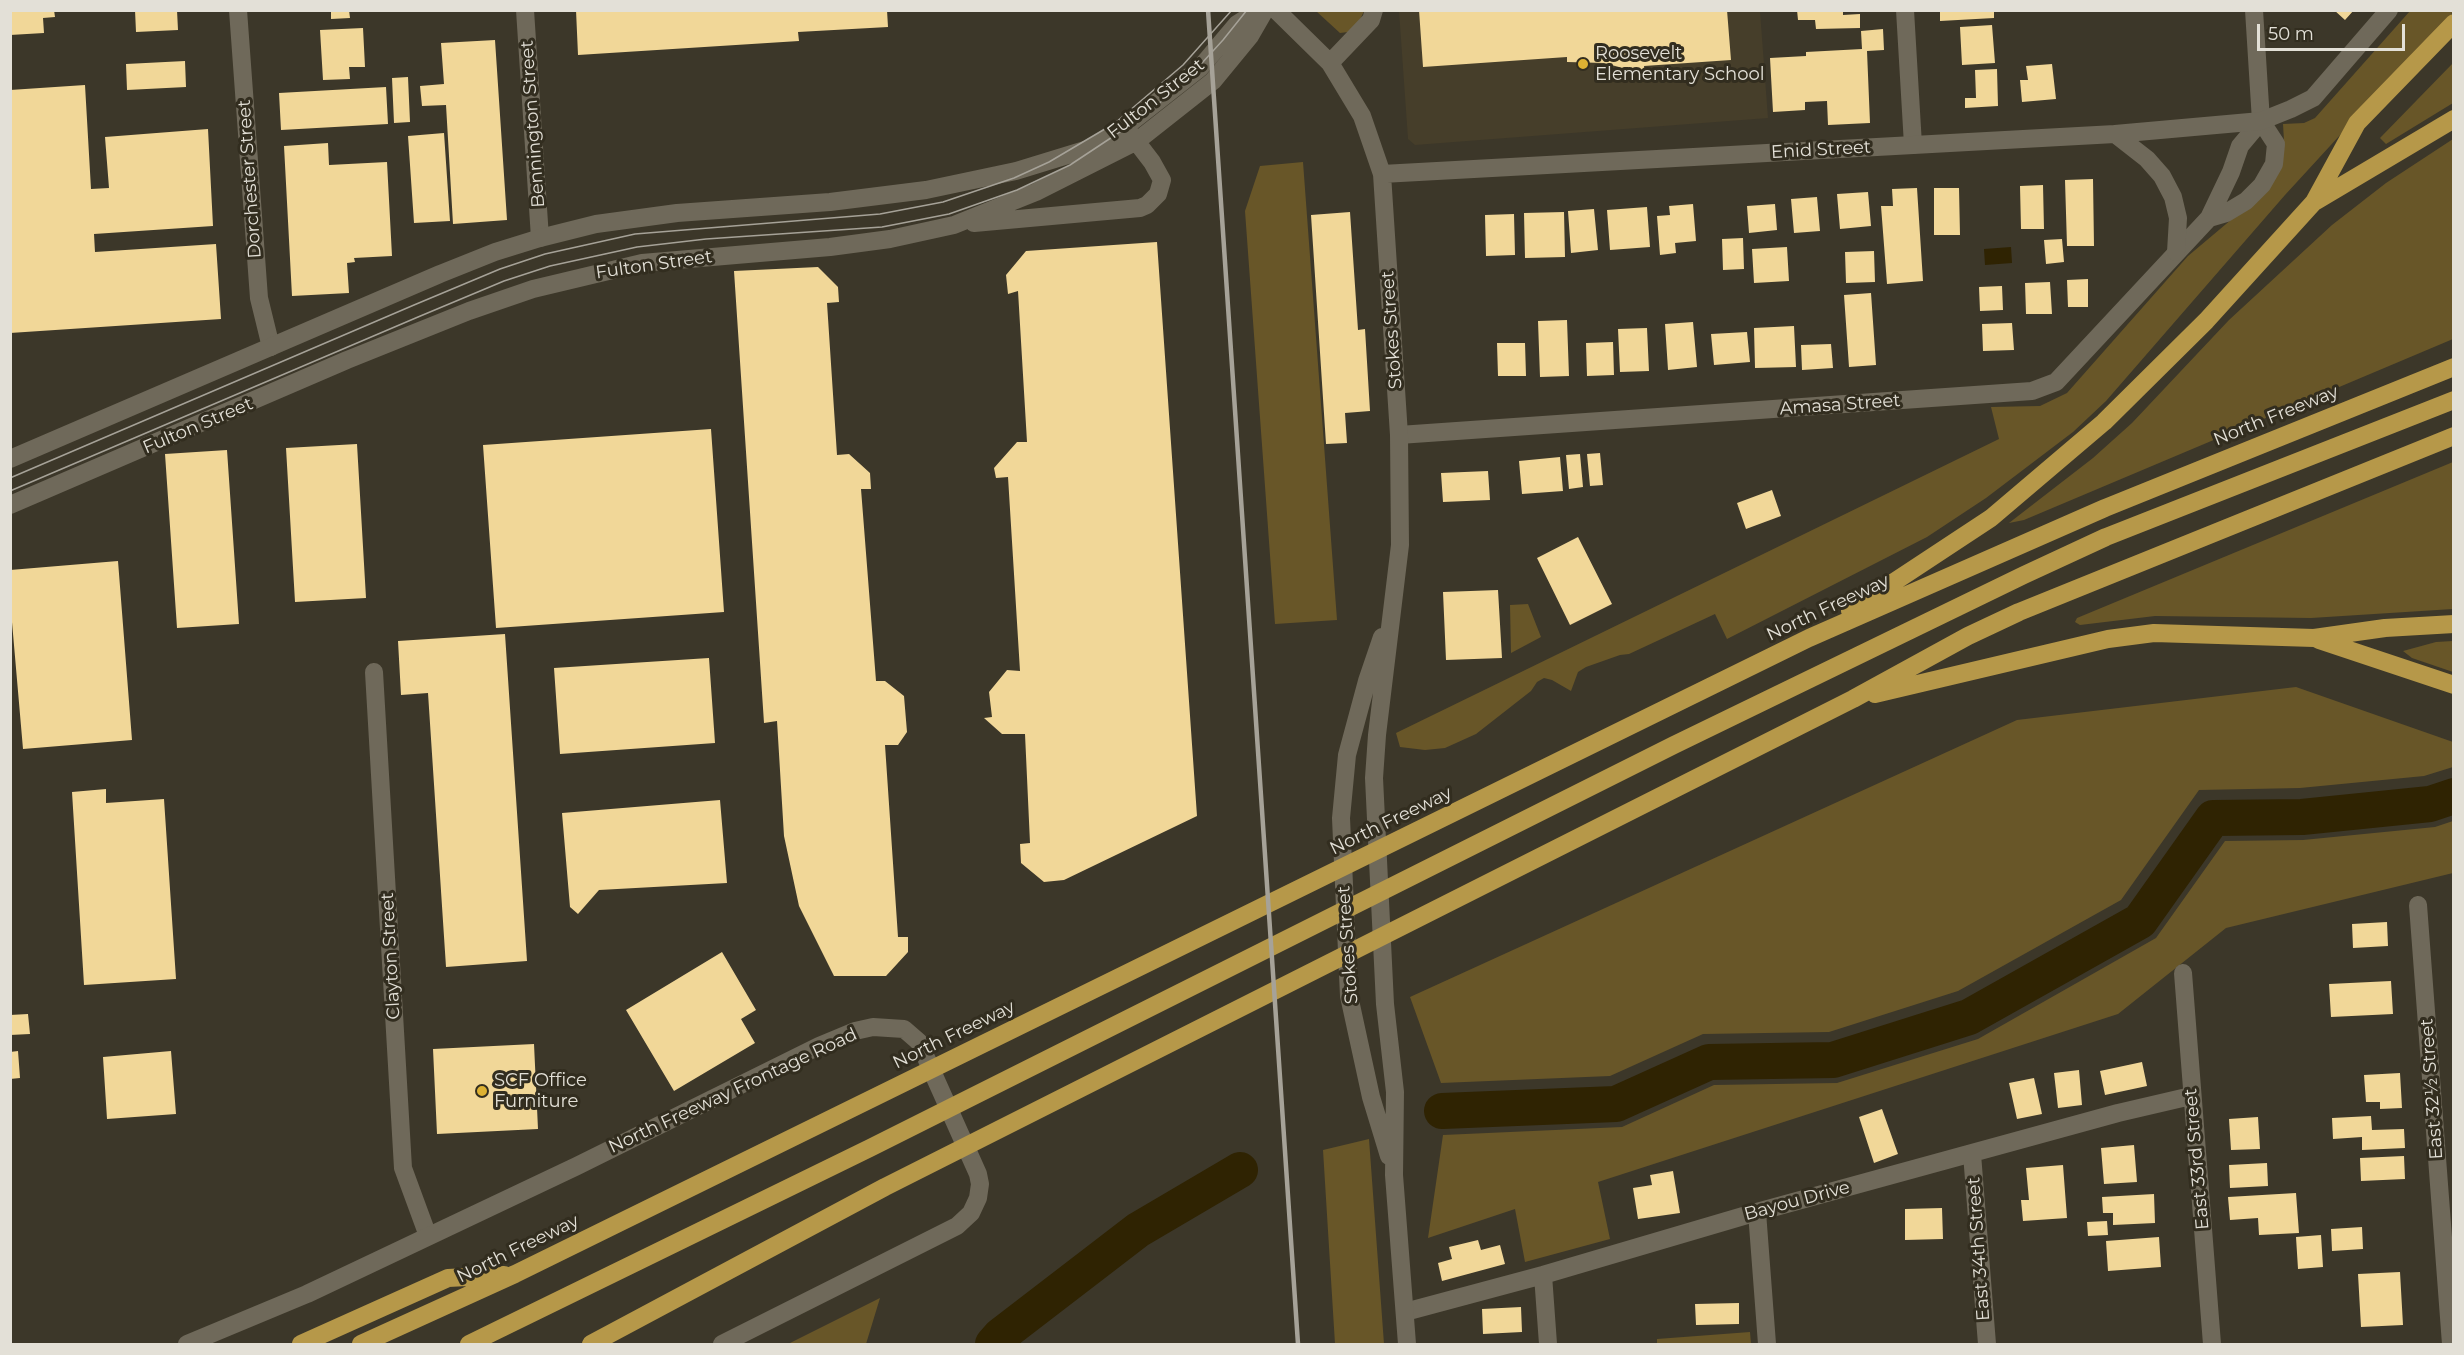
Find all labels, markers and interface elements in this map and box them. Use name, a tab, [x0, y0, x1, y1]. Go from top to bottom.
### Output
scale bar	[2260, 12, 2408, 50]
text: 50 m	[2268, 23, 2314, 45]
street label: Bennington Street	[516, 40, 550, 208]
place label: Roosevelt Elementary School	[1595, 43, 1765, 86]
street label: Fulton Street	[1103, 54, 1209, 144]
marker: Roosevelt Elementary School	[1576, 57, 1590, 71]
street label: Dorchester Street	[234, 99, 266, 259]
street label: Enid Street	[1770, 137, 1872, 163]
street label: Fulton Street	[594, 246, 714, 284]
street label: Stokes Street	[1377, 270, 1407, 390]
street label: North Freeway	[2210, 381, 2342, 451]
street label: Amasa Street	[1779, 390, 1901, 420]
street label: Fulton Street	[140, 393, 256, 459]
street label: North Freeway	[1763, 570, 1893, 646]
street label: North Freeway	[1327, 782, 1455, 860]
street label: Stokes Street	[1333, 885, 1363, 1005]
street label: Clayton Street	[377, 892, 405, 1020]
street label: North Freeway	[890, 996, 1018, 1074]
street label: East 32½ Street	[2416, 1018, 2448, 1160]
street label: North Freeway Frontage Road	[605, 1024, 861, 1158]
place label: SCF Office Furniture	[494, 1070, 587, 1112]
marker: SCF Office Furniture	[475, 1084, 489, 1098]
street label: East 33rd Street	[2180, 1087, 2214, 1231]
street label: East 34th Street	[1963, 1176, 1995, 1322]
street label: Bayou Drive	[1742, 1177, 1852, 1225]
street label: North Freeway	[454, 1210, 582, 1288]

